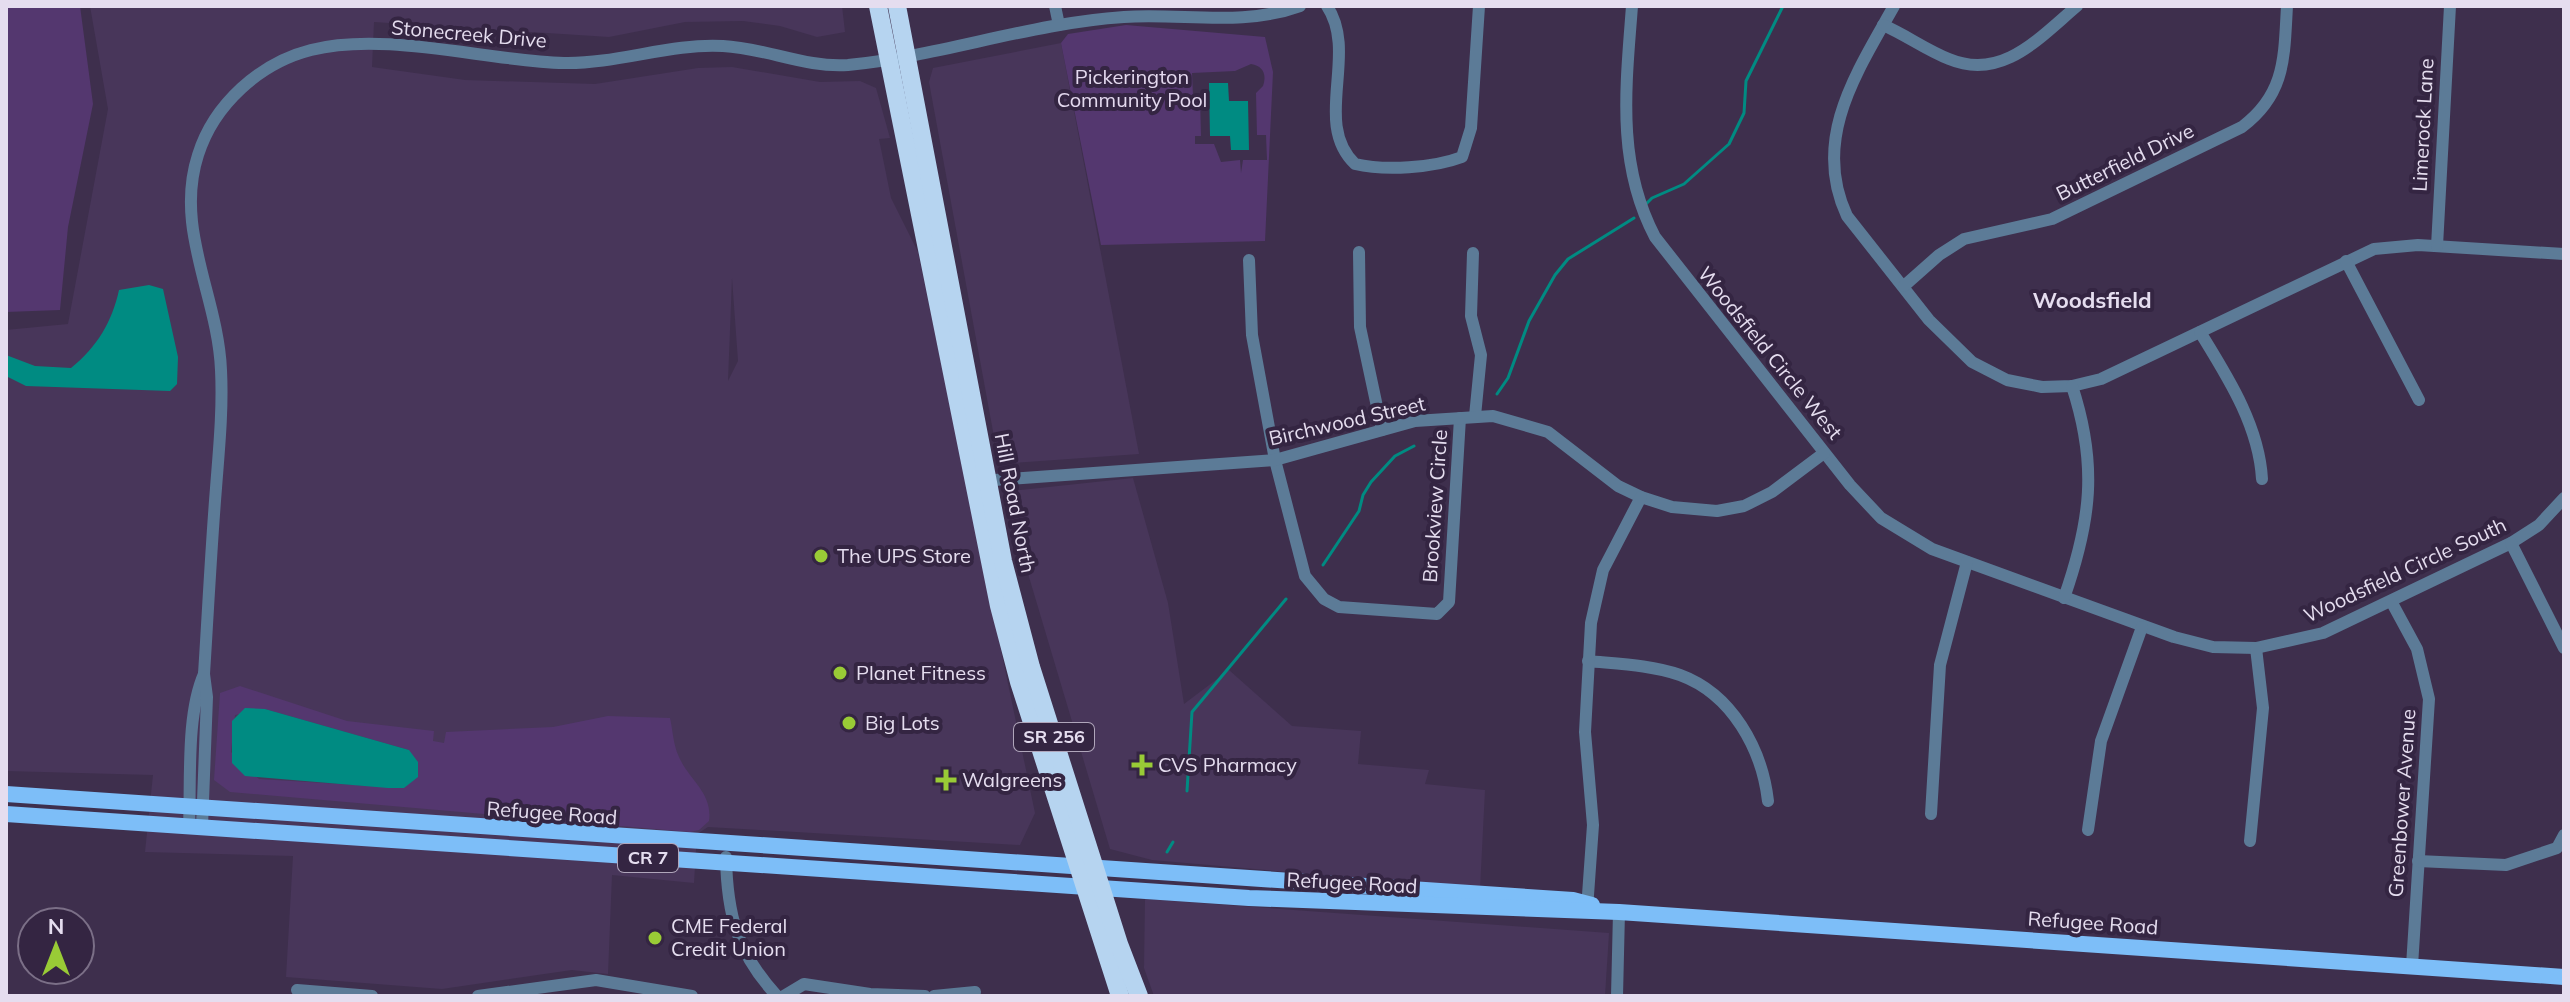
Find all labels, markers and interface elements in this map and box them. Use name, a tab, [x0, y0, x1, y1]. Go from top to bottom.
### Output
street label: Stonecreek Drive	[390, 14, 548, 53]
street label: Limerock Lane	[2407, 58, 2438, 192]
park label: Pickerington Community Pool	[1057, 64, 1207, 112]
street label: Butterfield Drive	[2052, 117, 2198, 206]
street label: Woodsfield Circle West	[1693, 261, 1848, 444]
district label: Woodsfield	[2032, 286, 2152, 314]
street label: Birchwood Street	[1266, 390, 1427, 451]
street label: Brookview Circle	[1417, 429, 1452, 583]
street label: Hill Road North	[990, 431, 1041, 575]
street label: Woodsfield Circle South	[2300, 512, 2510, 627]
place label: The UPS Store	[837, 543, 971, 568]
marker: The UPS Store	[812, 547, 830, 565]
place label: Planet Fitness	[856, 660, 986, 685]
marker: Planet Fitness	[831, 664, 849, 682]
street label: Greenbower Avenue	[2382, 708, 2421, 898]
place label: Big Lots	[865, 710, 940, 735]
marker: Big Lots	[840, 714, 858, 732]
road number: SR 256	[1014, 723, 1094, 751]
place label: CVS Pharmacy	[1158, 752, 1297, 777]
marker: CVS Pharmacy	[1133, 756, 1151, 774]
place label: Walgreens	[962, 767, 1062, 792]
marker: Walgreens	[937, 771, 955, 789]
street label: Refugee Road	[486, 795, 618, 830]
road number: CR 7	[618, 844, 678, 872]
street label: Refugee Road	[1286, 867, 1418, 898]
street label: Refugee Road	[2027, 905, 2159, 940]
north arrow	[16, 906, 96, 986]
text: N	[48, 912, 64, 940]
place label: CME Federal Credit Union	[671, 913, 787, 961]
marker: CME Federal Credit Union	[646, 929, 664, 947]

